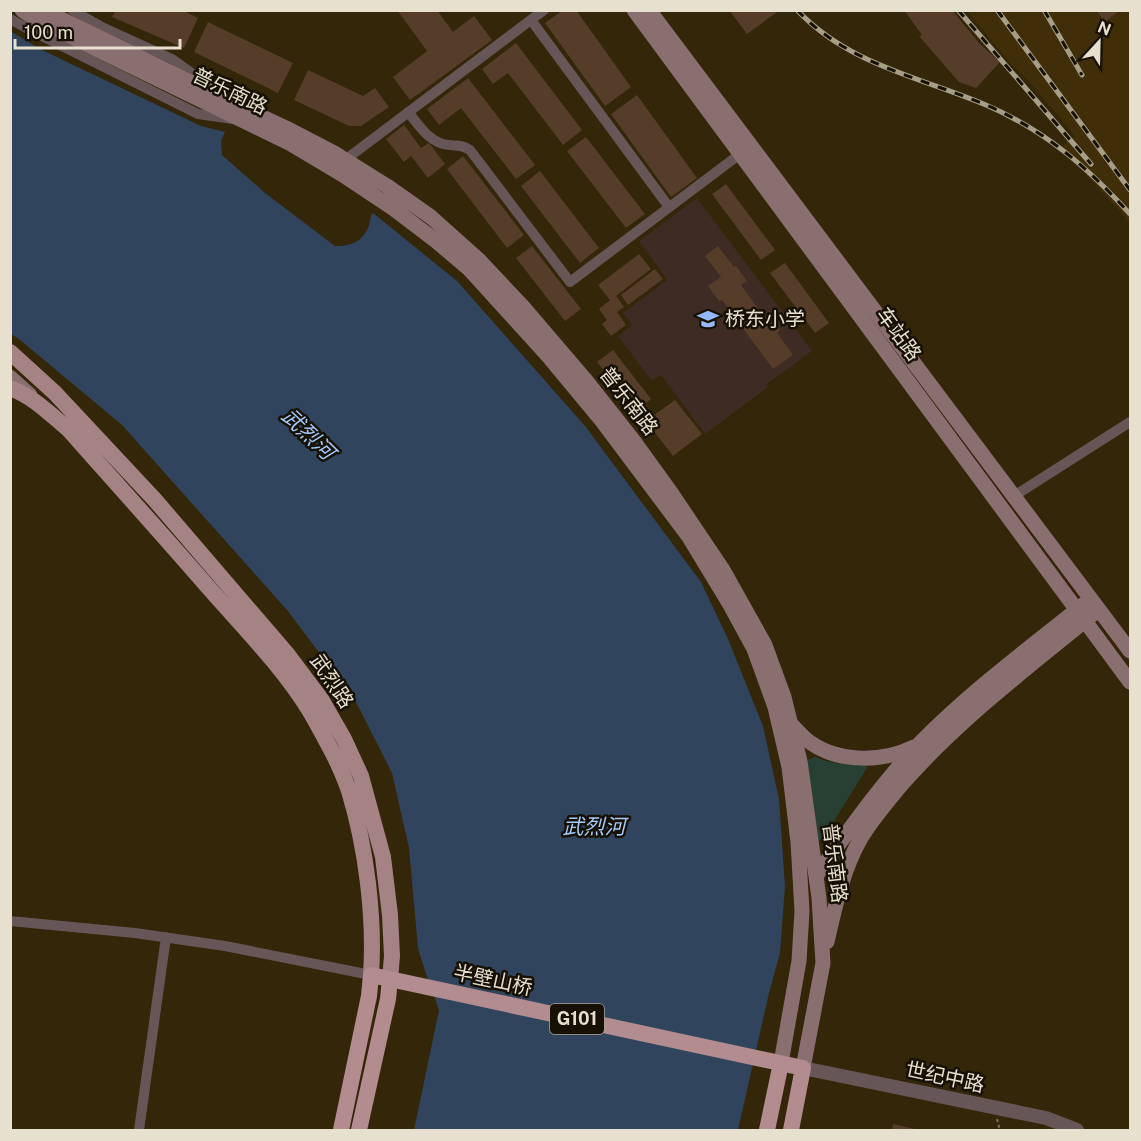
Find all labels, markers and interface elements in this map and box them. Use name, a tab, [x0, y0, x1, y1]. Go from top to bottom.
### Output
scale bar	[15, 12, 180, 50]
north arrow	[1069, 12, 1129, 72]
text: N	[1095, 17, 1114, 40]
text: 100 m	[24, 22, 73, 43]
street label: 普乐南路	[189, 63, 271, 119]
street label: 车站路	[872, 303, 926, 365]
school or university icon: 桥东小学	[696, 307, 720, 331]
place label: 桥东小学	[725, 307, 805, 331]
street label: 普乐南路	[595, 362, 663, 440]
water label: 武烈河	[277, 403, 343, 467]
street label: 武烈路	[305, 649, 359, 713]
water label: 武烈河	[563, 814, 629, 839]
street label: 普乐南路	[818, 822, 852, 904]
street label: 半壁山桥	[451, 960, 535, 1000]
road number: G101	[550, 1004, 604, 1034]
street label: 世纪中路	[903, 1057, 987, 1097]

